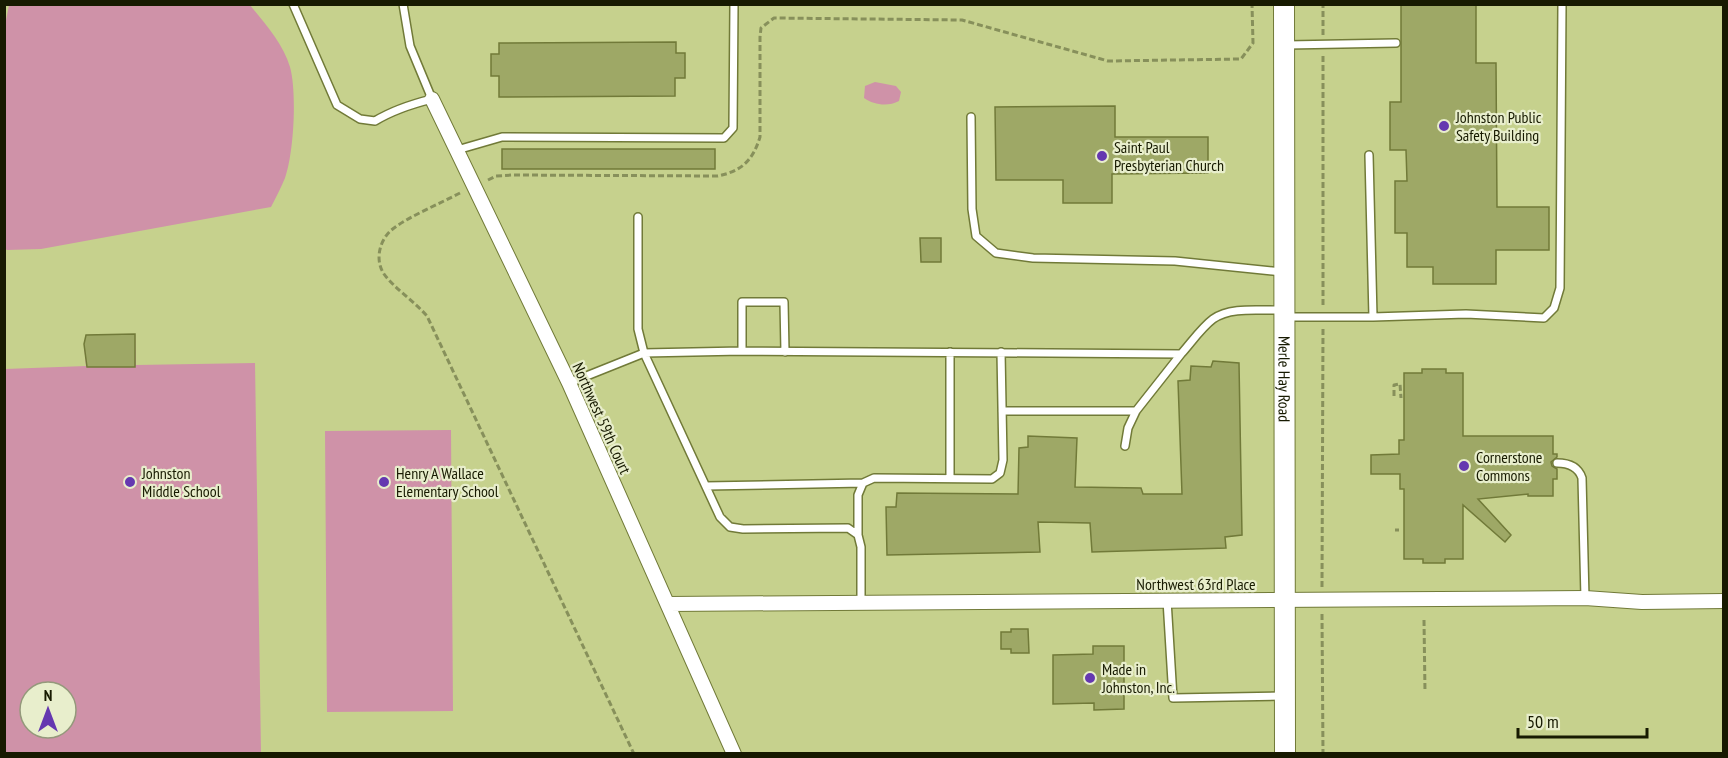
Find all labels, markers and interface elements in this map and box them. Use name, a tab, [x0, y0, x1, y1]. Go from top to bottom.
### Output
place label: Johnston Public Safety Building	[1455, 107, 1542, 145]
marker: Johnston Public Safety Building	[1437, 119, 1451, 133]
place label: Saint Paul Presbyterian Church	[1114, 137, 1224, 175]
marker: Saint Paul Presbyterian Church	[1095, 149, 1109, 163]
street label: Merle Hay Road	[1274, 336, 1295, 422]
street label: Northwest 59th Court	[568, 359, 636, 477]
place label: Cornerstone Commons	[1476, 447, 1542, 485]
marker: Cornerstone Commons	[1457, 459, 1471, 473]
place label: Johnston Middle School	[141, 463, 221, 501]
place label: Henry A Wallace Elementary School	[396, 463, 499, 501]
marker: Johnston Middle School	[123, 475, 137, 489]
marker: Henry A Wallace Elementary School	[377, 475, 391, 489]
street label: Northwest 63rd Place	[1136, 574, 1256, 594]
place label: Made in Johnston, Inc.	[1101, 659, 1175, 697]
marker: Made in Johnston, Inc.	[1083, 671, 1097, 685]
north arrow	[18, 680, 78, 740]
text: N	[44, 685, 52, 705]
scale bar	[1518, 701, 1647, 739]
text: 50 m	[1527, 710, 1559, 733]

